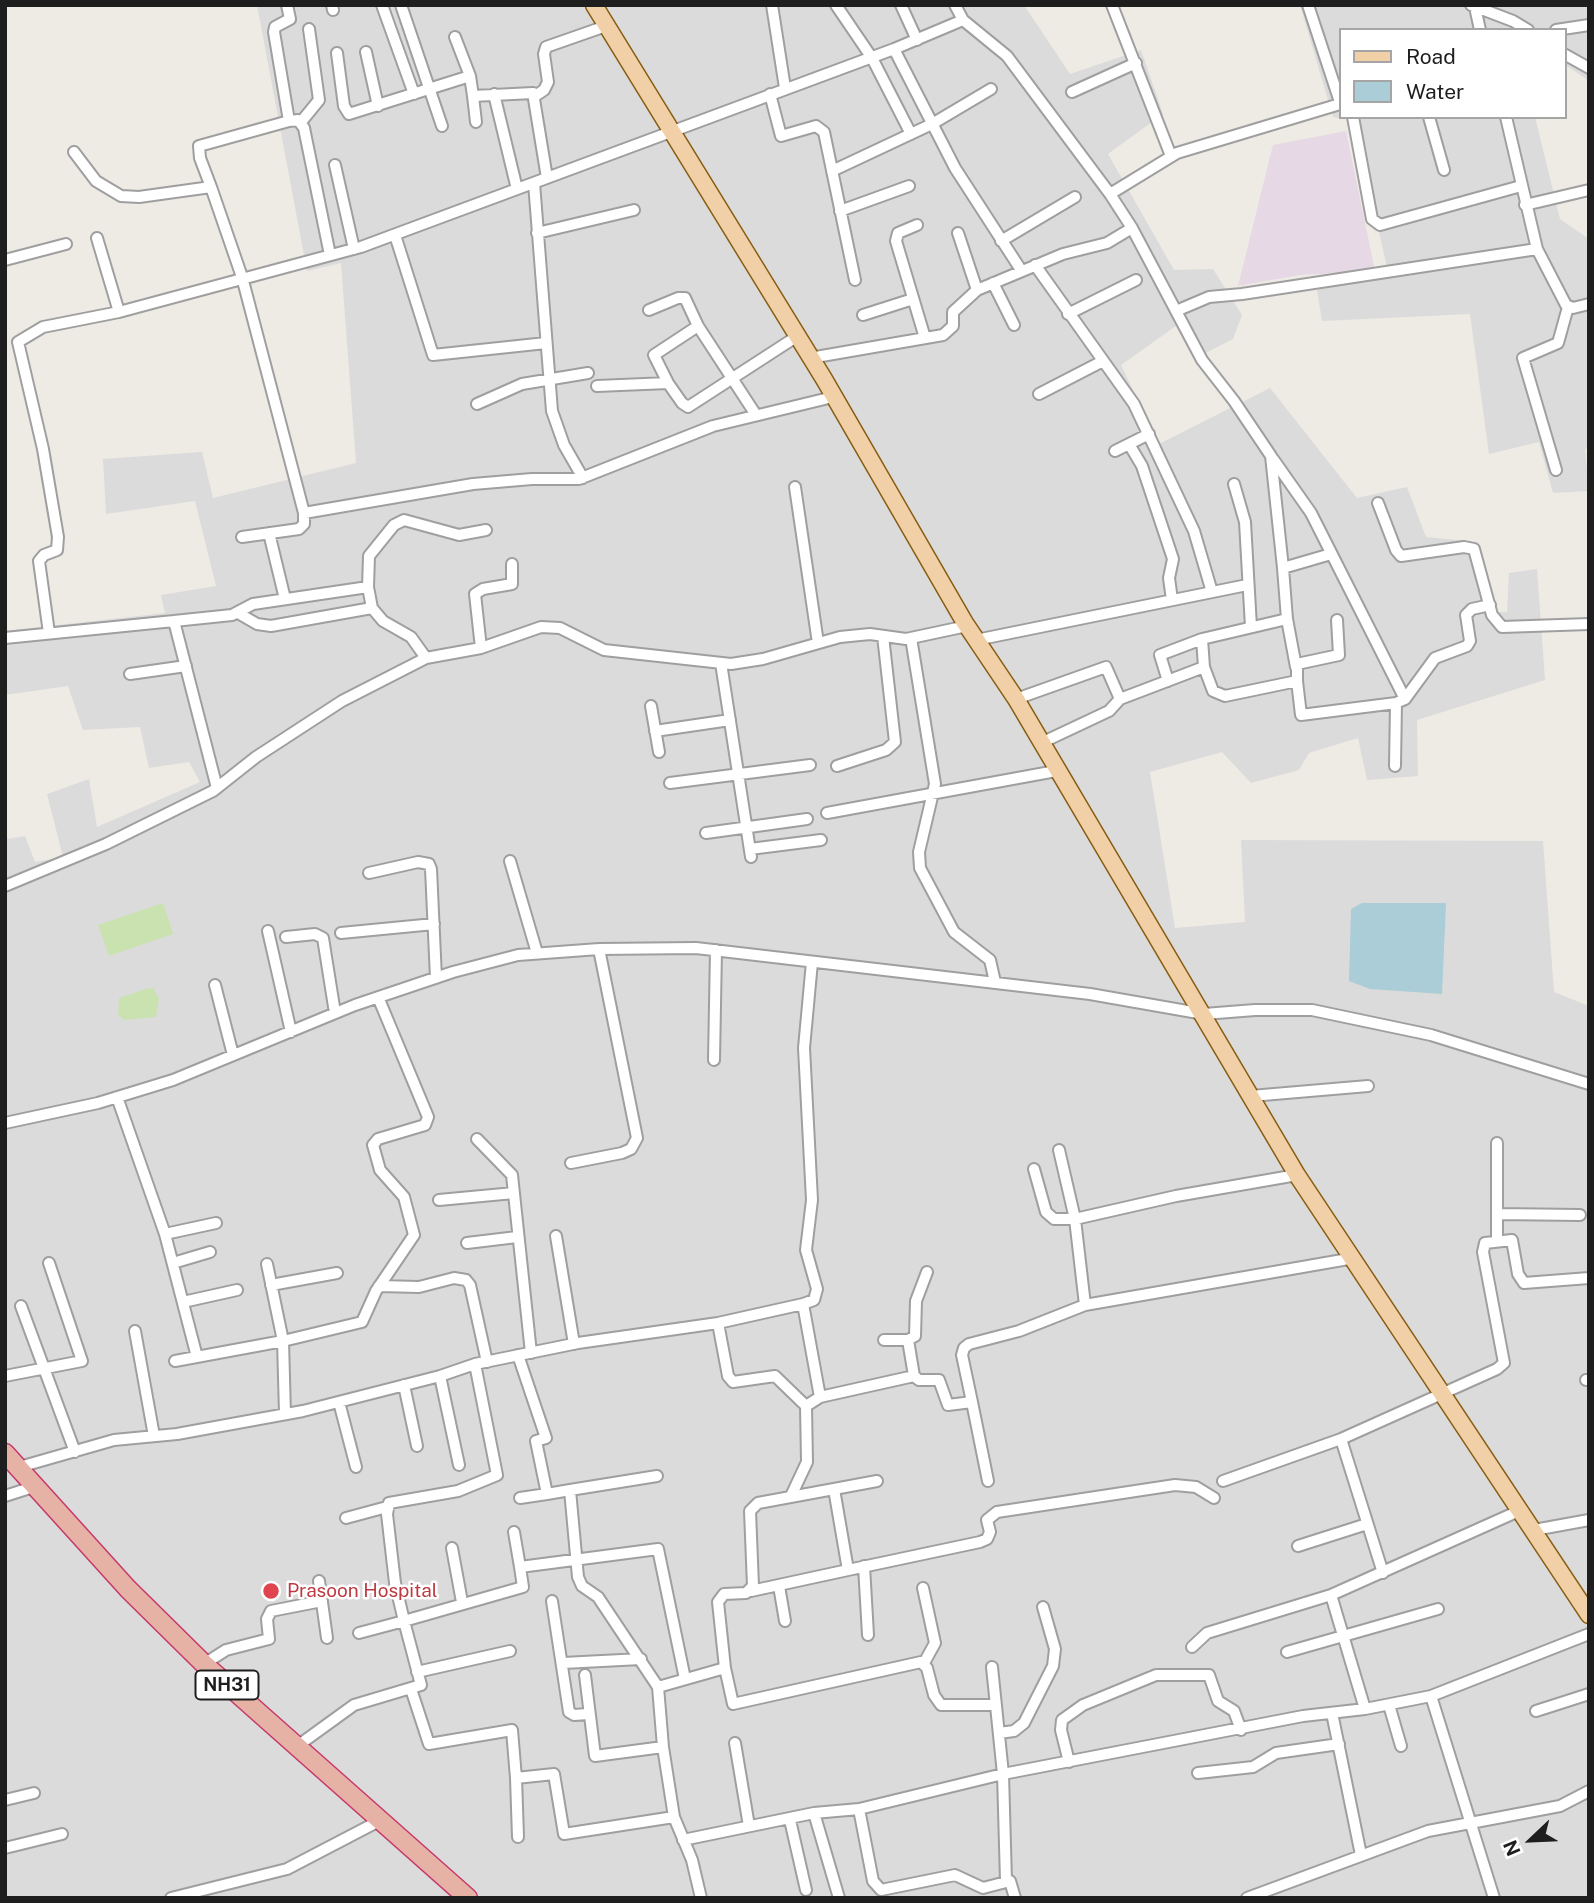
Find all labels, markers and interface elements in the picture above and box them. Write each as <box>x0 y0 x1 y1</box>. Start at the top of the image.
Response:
legend <box>1338 28 1566 119</box>
text: Road <box>1406 44 1456 69</box>
text: Water <box>1406 79 1464 104</box>
place label: Prasoon Hospital <box>287 1580 438 1602</box>
marker: Prasoon Hospital <box>261 1581 281 1601</box>
road number: NH31 <box>196 1670 258 1700</box>
north arrow <box>1496 1805 1566 1875</box>
text: N <box>1499 1837 1525 1859</box>

